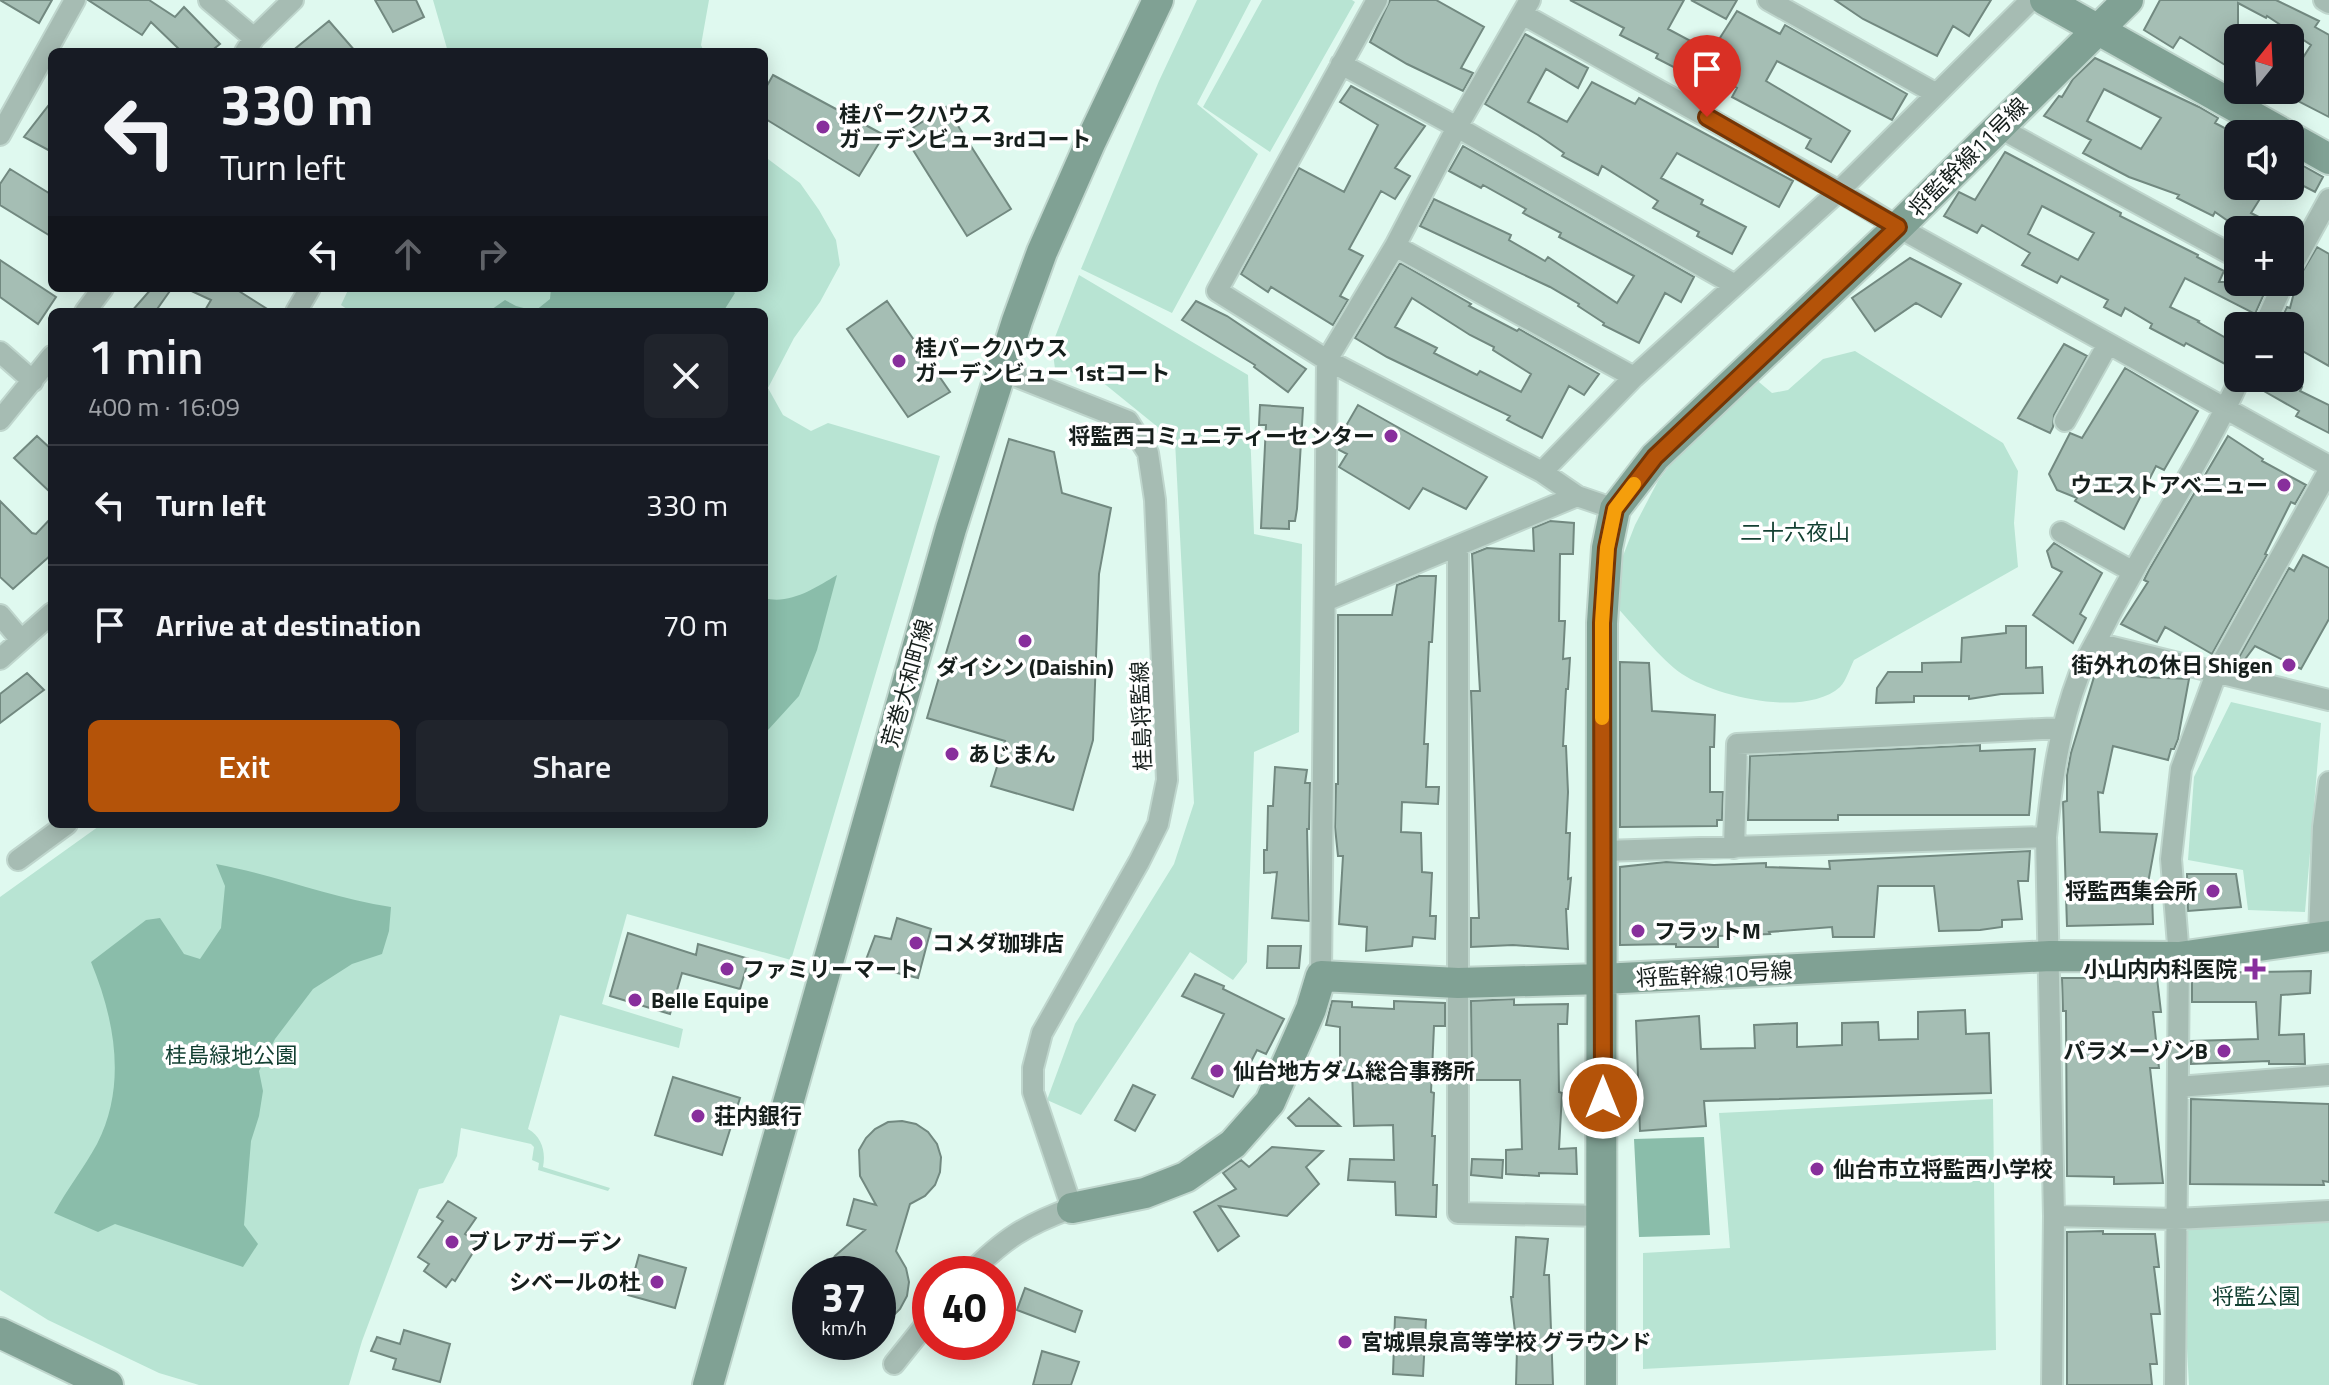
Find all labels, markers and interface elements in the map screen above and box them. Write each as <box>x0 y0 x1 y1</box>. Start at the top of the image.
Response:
north arrow <box>2224 24 2304 104</box>
map controls <box>2224 24 2304 392</box>
pin <box>1673 35 1741 117</box>
icon: arrive <box>1685 47 1729 91</box>
text: 330 m <box>220 62 373 147</box>
icon: left <box>88 80 192 184</box>
street label: 将監幹線11号線 <box>1901 90 2035 224</box>
place label: 桂パークハウス ガーデンビュー3rdコート <box>839 97 1092 156</box>
marker: 桂パークハウス ガーデンビュー3rdコート <box>814 118 832 136</box>
button: sound <box>2224 120 2304 200</box>
text: Turn left <box>220 139 346 194</box>
button: + <box>2224 216 2304 296</box>
icon: left <box>302 232 346 276</box>
icon: ahead <box>386 232 430 276</box>
icon: right <box>470 232 514 276</box>
button: − <box>2224 312 2304 392</box>
text: 1 min <box>88 320 203 393</box>
place label: 桂パークハウス ガーデンビュー 1stコート <box>915 331 1171 390</box>
button: close <box>644 334 728 418</box>
marker: 桂パークハウス ガーデンビュー 1stコート <box>890 352 908 370</box>
text: 400 m · 16:09 <box>88 387 240 426</box>
place label: 将監西コミュニティーセンター <box>1068 419 1375 453</box>
marker: 将監西コミュニティーセンター <box>1382 427 1400 445</box>
place label: ウエストアベニュー <box>2070 468 2268 502</box>
marker: ウエストアベニュー <box>2275 476 2293 494</box>
text: Turn left <box>156 482 266 528</box>
text: 330 m <box>646 482 728 528</box>
icon: left <box>88 483 132 527</box>
park label: 二十六夜山 <box>1740 515 1850 549</box>
text: Arrive at destination <box>156 602 421 648</box>
text: 70 m <box>663 602 728 648</box>
icon: arrive <box>88 603 132 647</box>
street label: 荒巻大和町線 <box>872 615 942 751</box>
marker: ダイシン (Daishin) <box>1016 632 1034 650</box>
place label: 街外れの休日 Shigen <box>2071 648 2273 682</box>
place label: ダイシン (Daishin) <box>936 650 1114 684</box>
marker: 街外れの休日 Shigen <box>2280 656 2298 674</box>
street label: 桂島将監線 <box>1122 660 1160 772</box>
button: Exit <box>88 720 400 812</box>
button: Share <box>416 720 728 812</box>
place label: あじまん <box>968 737 1056 771</box>
marker: あじまん <box>943 745 961 763</box>
place label: 将監西集会所 <box>2065 874 2197 908</box>
marker: 将監西集会所 <box>2204 882 2222 900</box>
place label: フラットM <box>1654 914 1761 948</box>
marker: フラットM <box>1629 922 1647 940</box>
place label: コメダ珈琲店 <box>932 926 1064 960</box>
marker: コメダ珈琲店 <box>907 934 925 952</box>
place label: ファミリーマート <box>743 952 919 986</box>
place label: 小山内内科医院 <box>2083 952 2237 986</box>
street label: 将監幹線10号線 <box>1635 953 1793 995</box>
marker: 小山内内科医院 <box>2244 958 2266 980</box>
marker: ファミリーマート <box>718 960 736 978</box>
place label: Belle Equipe <box>651 983 769 1017</box>
marker: Belle Equipe <box>626 991 644 1009</box>
place label: パラメーゾンB <box>2063 1034 2208 1068</box>
park label: 桂島緑地公園 <box>165 1038 297 1072</box>
marker: パラメーゾンB <box>2215 1042 2233 1060</box>
place label: 仙台地方ダム総合事務所 <box>1233 1054 1475 1088</box>
position arrow <box>1561 1056 1645 1140</box>
marker: 仙台地方ダム総合事務所 <box>1208 1062 1226 1080</box>
place label: 荘内銀行 <box>714 1099 802 1133</box>
marker: 荘内銀行 <box>689 1107 707 1125</box>
place label: 仙台市立将監西小学校 <box>1833 1152 2053 1186</box>
marker: 仙台市立将監西小学校 <box>1808 1160 1826 1178</box>
place label: ブレアガーデン <box>468 1225 622 1259</box>
marker: ブレアガーデン <box>443 1233 461 1251</box>
speed limit sign: 40 <box>912 1256 1016 1360</box>
place label: シベールの杜 <box>509 1265 641 1299</box>
text: 37 <box>822 1267 866 1328</box>
marker: シベールの杜 <box>648 1273 666 1291</box>
park label: 将監公園 <box>2212 1279 2300 1313</box>
text: km/h <box>821 1312 867 1343</box>
place label: 宮城県泉高等学校 グラウンド <box>1361 1325 1652 1359</box>
marker: 宮城県泉高等学校 グラウンド <box>1336 1333 1354 1351</box>

